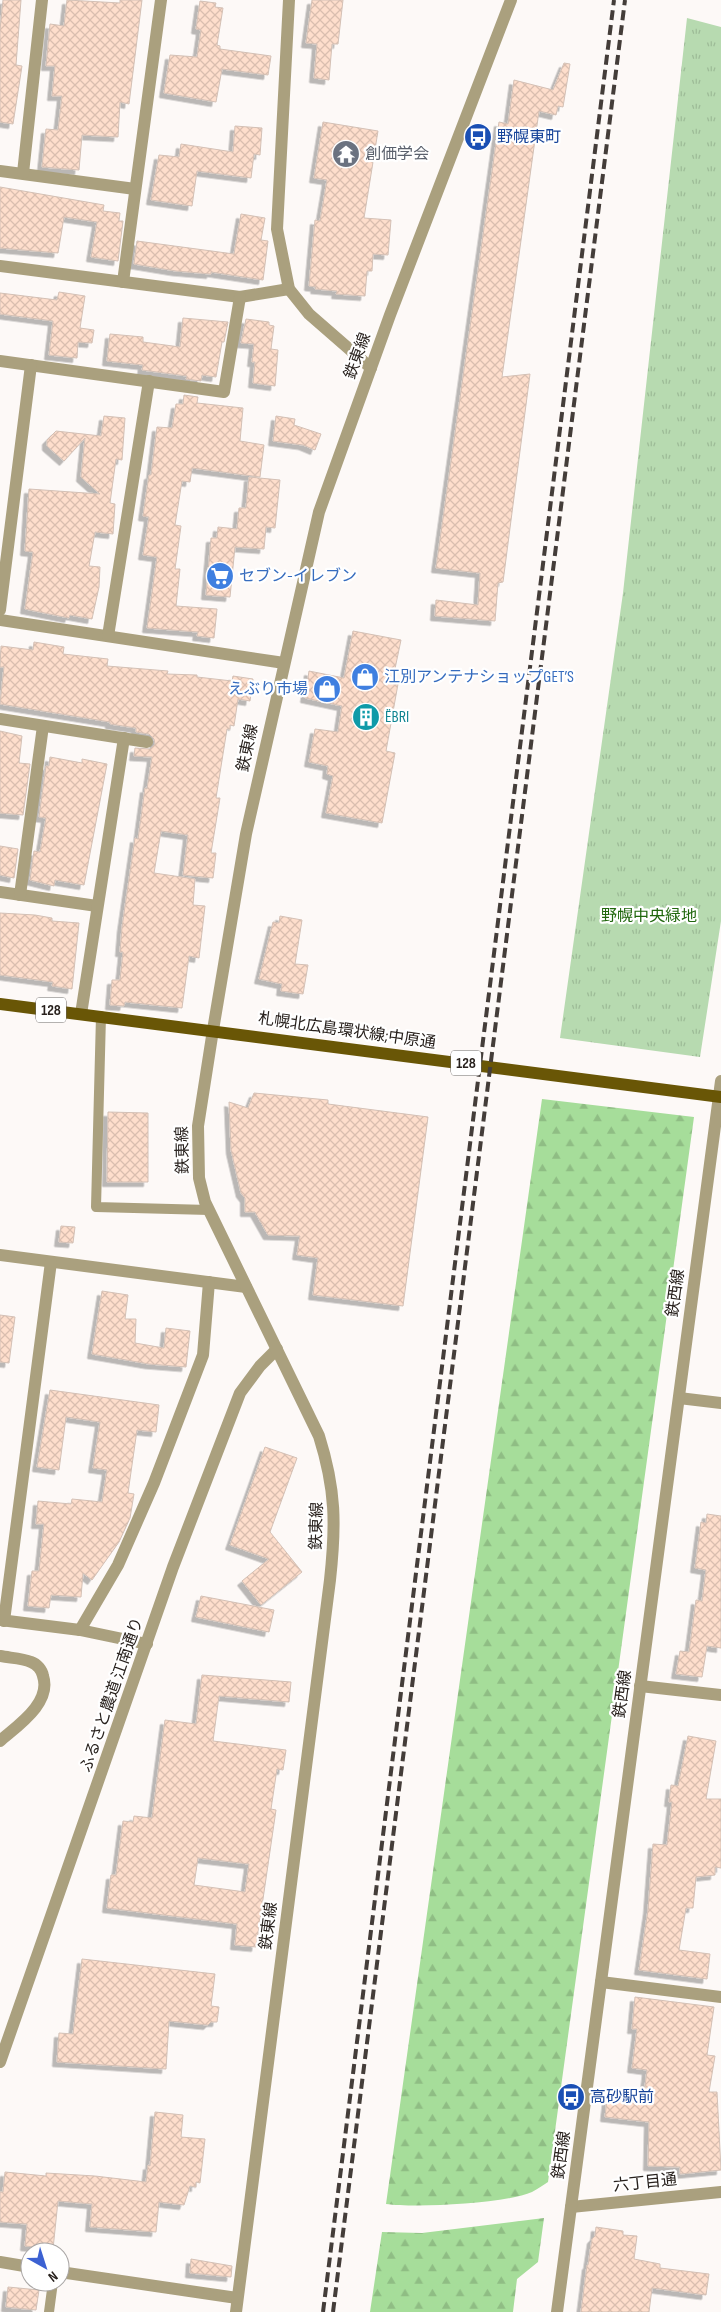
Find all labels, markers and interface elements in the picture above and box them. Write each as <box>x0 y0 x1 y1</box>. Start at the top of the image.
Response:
bus stop icon: 野幌東町 <box>463 122 493 152</box>
place label: 野幌東町 <box>497 128 561 147</box>
temple icon: 創価学会 <box>331 139 361 169</box>
place label: 創価学会 <box>365 145 429 164</box>
street label: 鉄東線 <box>341 330 375 382</box>
supermarket icon: セブン-イレブン <box>205 561 235 591</box>
place label: セブン-イレブン <box>239 567 357 586</box>
shop icon: 江別アンテナショップGET’S <box>350 662 380 692</box>
place label: 江別アンテナショップGET’S <box>384 668 574 687</box>
shop icon: えぶり市場 <box>312 674 342 704</box>
place label: えぶり市場 <box>228 680 308 699</box>
building icon: ËBRI <box>351 702 381 732</box>
place label: ËBRI <box>385 708 409 727</box>
street label: 鉄東線 <box>234 723 262 773</box>
park label: 野幌中央緑地 <box>601 907 697 926</box>
road number: 128 <box>36 998 66 1022</box>
street label: 札幌北広島環状線;中原通 <box>257 1009 437 1053</box>
road number: 128 <box>451 1050 481 1076</box>
street label: 鉄東線 <box>173 1126 193 1174</box>
street label: 鉄西線 <box>663 1268 689 1318</box>
street label: 鉄東線 <box>307 1502 327 1550</box>
street label: ふるさと農道 江南通り <box>77 1615 147 1775</box>
street label: 鉄西線 <box>610 1669 636 1719</box>
street label: 鉄東線 <box>257 1901 281 1951</box>
bus stop icon: 高砂駅前 <box>556 2082 586 2112</box>
place label: 高砂駅前 <box>590 2088 654 2107</box>
street label: 鉄西線 <box>549 2130 575 2180</box>
street label: 六丁目通 <box>612 2170 678 2196</box>
north arrow <box>20 2242 70 2292</box>
text: N <box>45 2268 61 2286</box>

